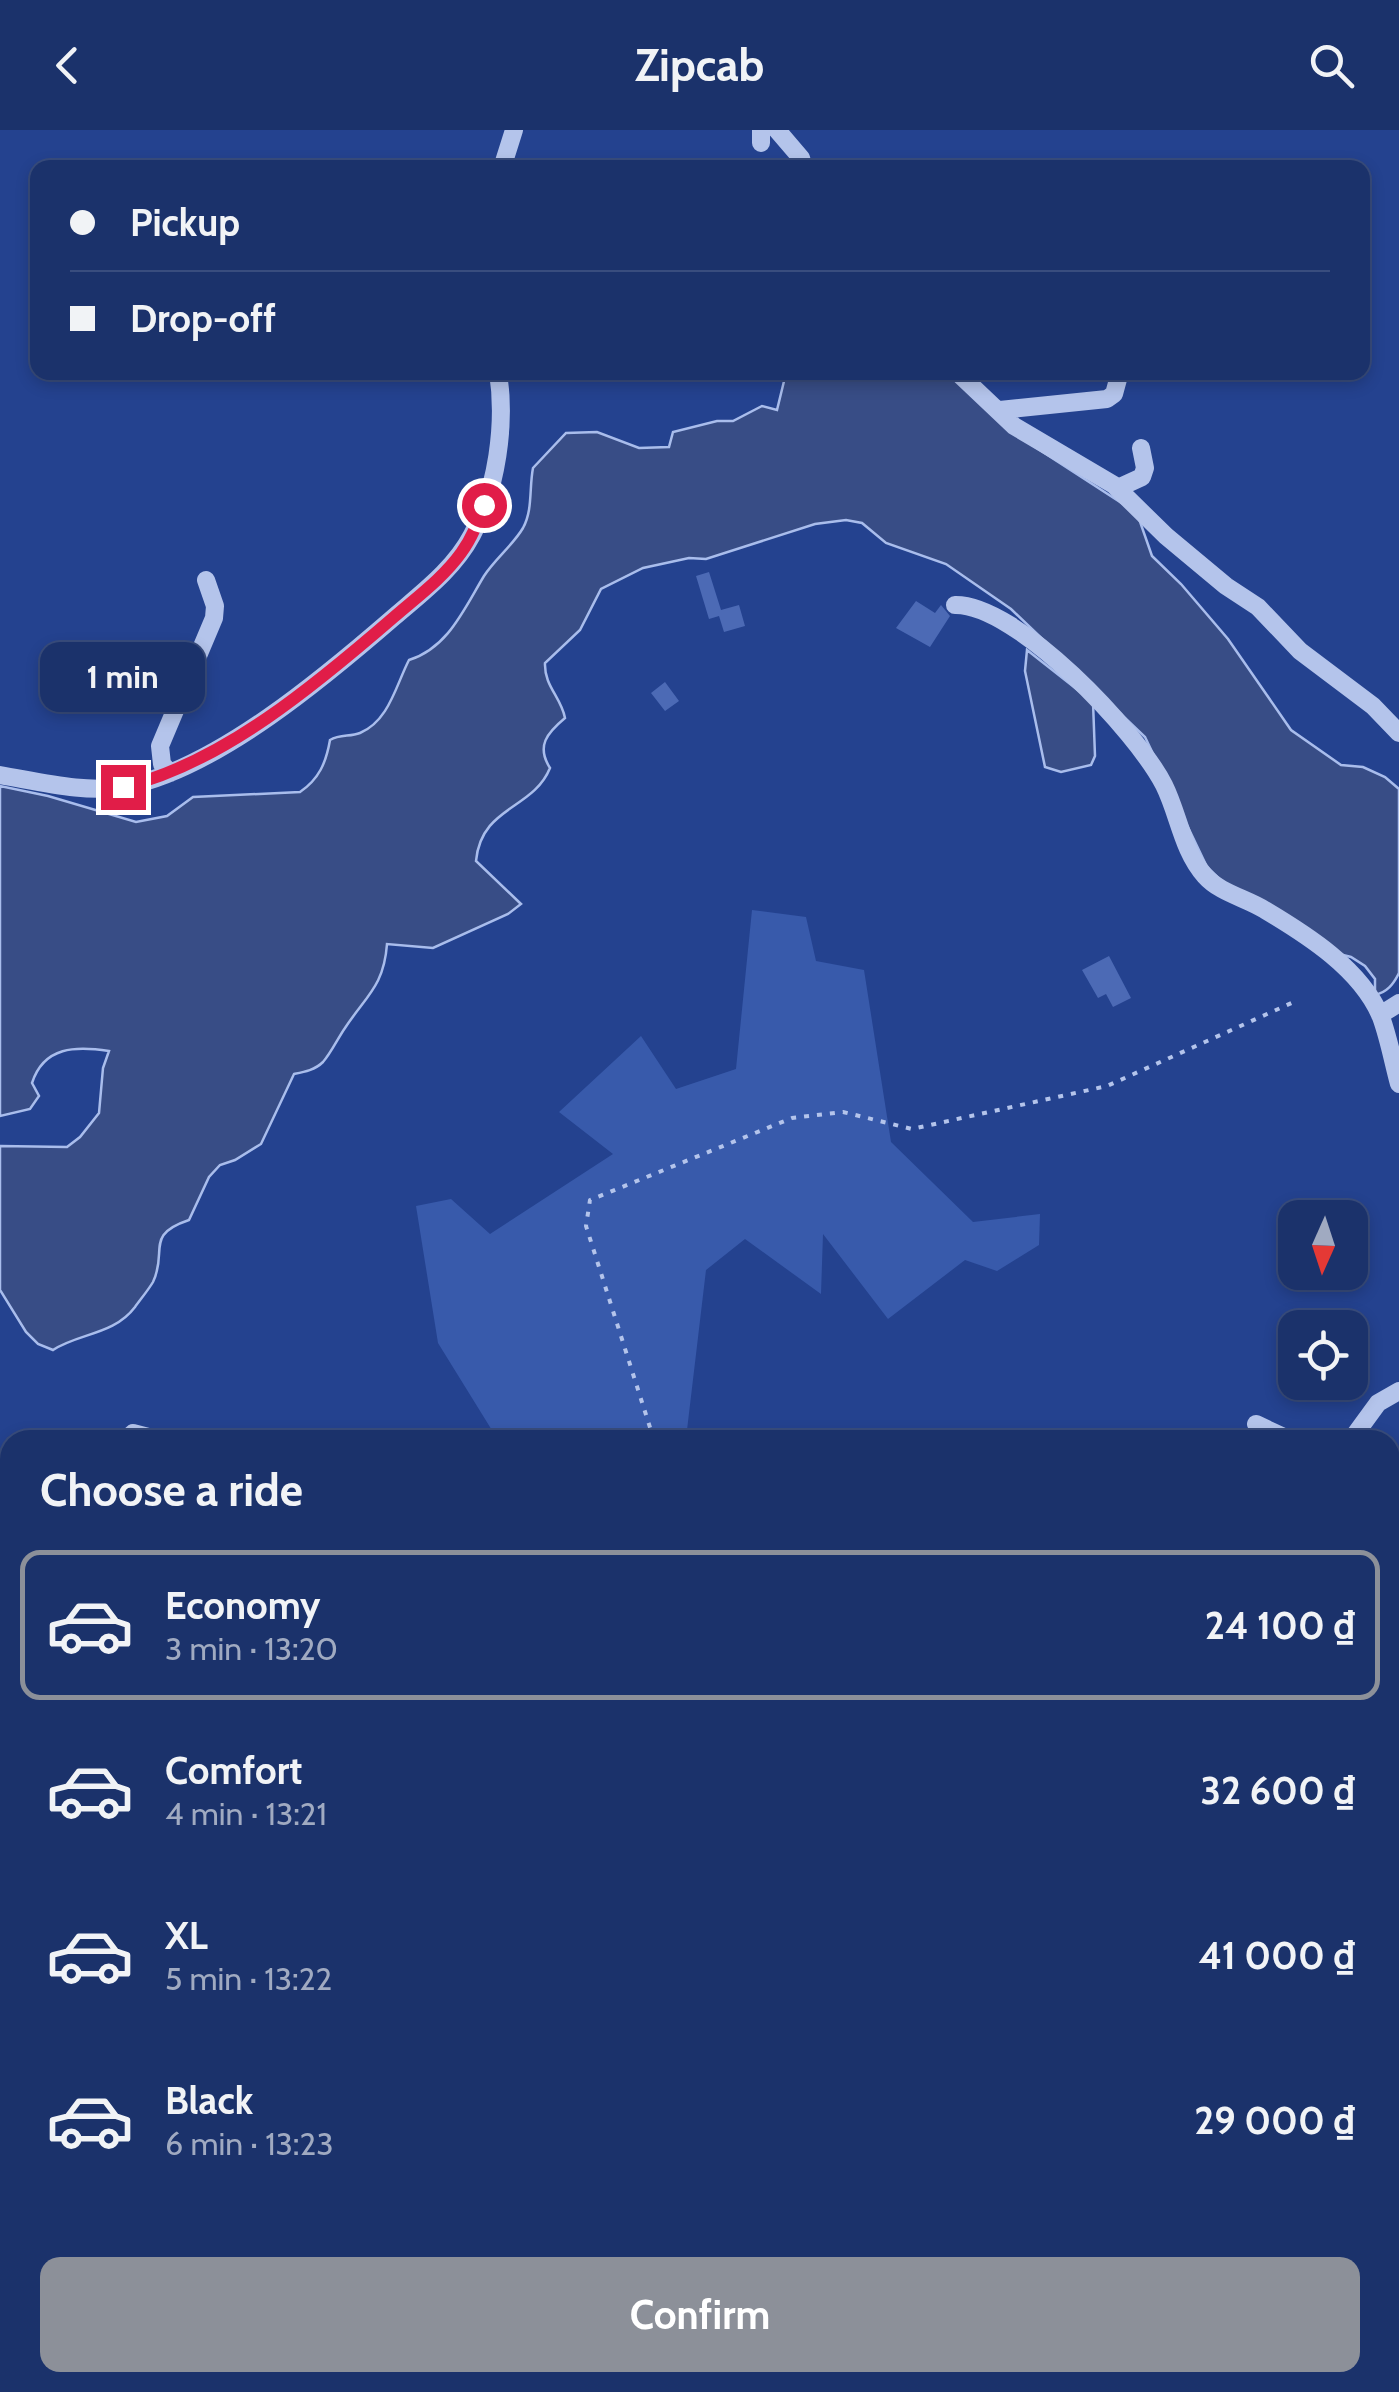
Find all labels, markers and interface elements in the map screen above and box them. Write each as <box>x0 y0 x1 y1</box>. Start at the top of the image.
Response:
icon: back <box>40 38 95 93</box>
text: Zipcab <box>635 38 764 92</box>
icon: search <box>1304 38 1359 93</box>
text: Pickup <box>130 199 240 246</box>
text: Drop-off <box>130 295 276 342</box>
route start <box>462 483 507 528</box>
callout: 1 min <box>41 642 206 712</box>
text: 1 min <box>86 657 159 696</box>
route end <box>101 765 146 810</box>
north arrow <box>1278 1200 1368 1290</box>
map controls <box>1278 1200 1368 1400</box>
button: locate <box>1278 1310 1368 1400</box>
text: Choose a ride <box>40 1463 303 1517</box>
icon: car <box>45 1580 135 1670</box>
text: Economy <box>165 1582 320 1629</box>
text: 24 100 ₫ <box>1205 1602 1355 1649</box>
text: 3 min · 13:20 <box>165 1629 338 1668</box>
icon: car <box>45 1745 135 1835</box>
text: Comfort <box>165 1747 302 1794</box>
text: 32 600 ₫ <box>1201 1767 1355 1814</box>
text: 4 min · 13:21 <box>165 1794 327 1833</box>
icon: car <box>45 1910 135 2000</box>
text: XL <box>165 1912 208 1959</box>
text: 41 000 ₫ <box>1198 1932 1355 1979</box>
text: 5 min · 13:22 <box>165 1959 332 1998</box>
icon: car <box>45 2075 135 2165</box>
text: Black <box>165 2077 253 2124</box>
text: 29 000 ₫ <box>1194 2097 1355 2144</box>
text: 6 min · 13:23 <box>165 2124 334 2163</box>
button: Confirm <box>40 2257 1360 2372</box>

